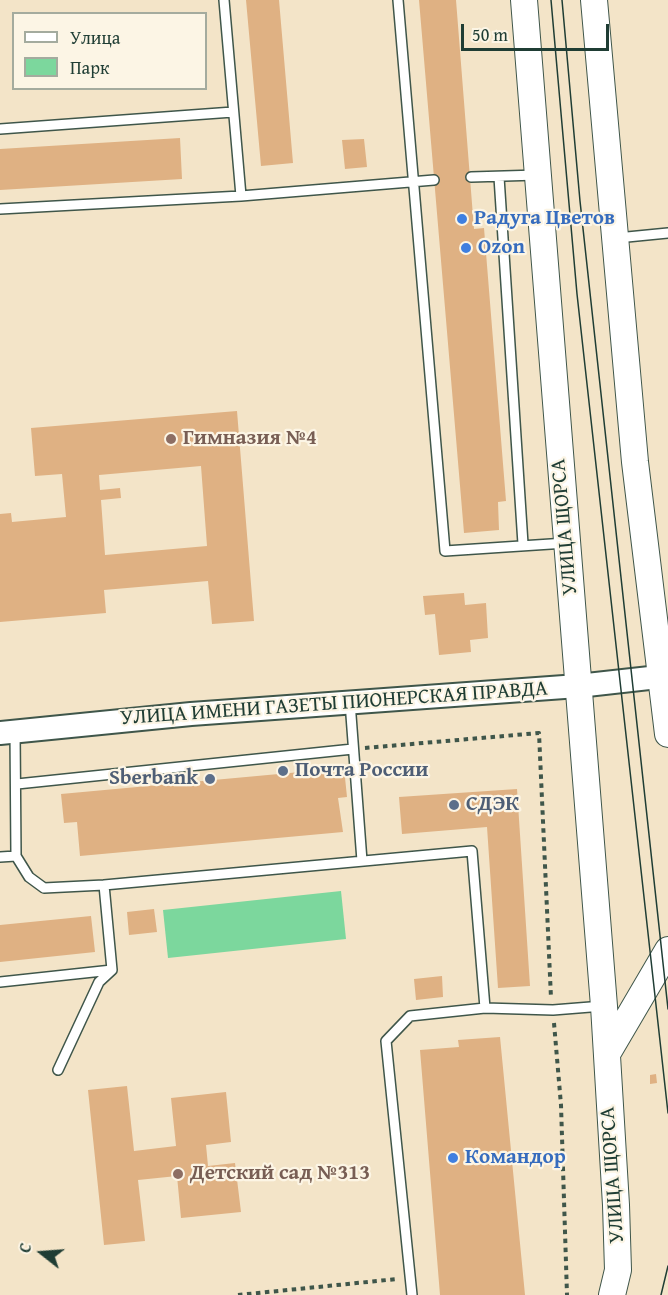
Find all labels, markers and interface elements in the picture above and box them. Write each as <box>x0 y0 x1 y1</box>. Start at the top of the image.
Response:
legend <box>12 12 207 90</box>
scale bar <box>464 12 612 50</box>
text: 50 m <box>472 21 508 48</box>
text: Улица <box>70 24 120 51</box>
text: Парк <box>70 54 109 81</box>
place label: Радуга Цветов <box>474 206 615 232</box>
marker: Радуга Цветов <box>455 212 469 226</box>
place label: Ozon <box>478 235 525 261</box>
marker: Ozon <box>459 241 473 255</box>
place label: Гимназия №4 <box>183 426 317 452</box>
marker: Гимназия №4 <box>164 432 178 446</box>
street label: УЛИЦА ЩОРСА <box>546 458 584 596</box>
street label: УЛИЦА ИМЕНИ ГАЗЕТЫ ПИОНЕРСКАЯ ПРАВДА <box>120 676 548 732</box>
place label: Почта России <box>295 758 428 784</box>
marker: Почта России <box>276 764 290 778</box>
place label: Sberbank <box>109 766 198 792</box>
marker: Sberbank <box>203 772 217 786</box>
place label: СДЭК <box>466 792 519 818</box>
marker: СДЭК <box>447 798 461 812</box>
street label: УЛИЦА ЩОРСА <box>596 1106 630 1244</box>
place label: Командор <box>465 1145 566 1171</box>
marker: Командор <box>446 1151 460 1165</box>
place label: Детский сад №313 <box>190 1161 370 1187</box>
marker: Детский сад №313 <box>171 1167 185 1181</box>
north arrow <box>12 1223 72 1283</box>
text: С <box>12 1240 38 1256</box>

